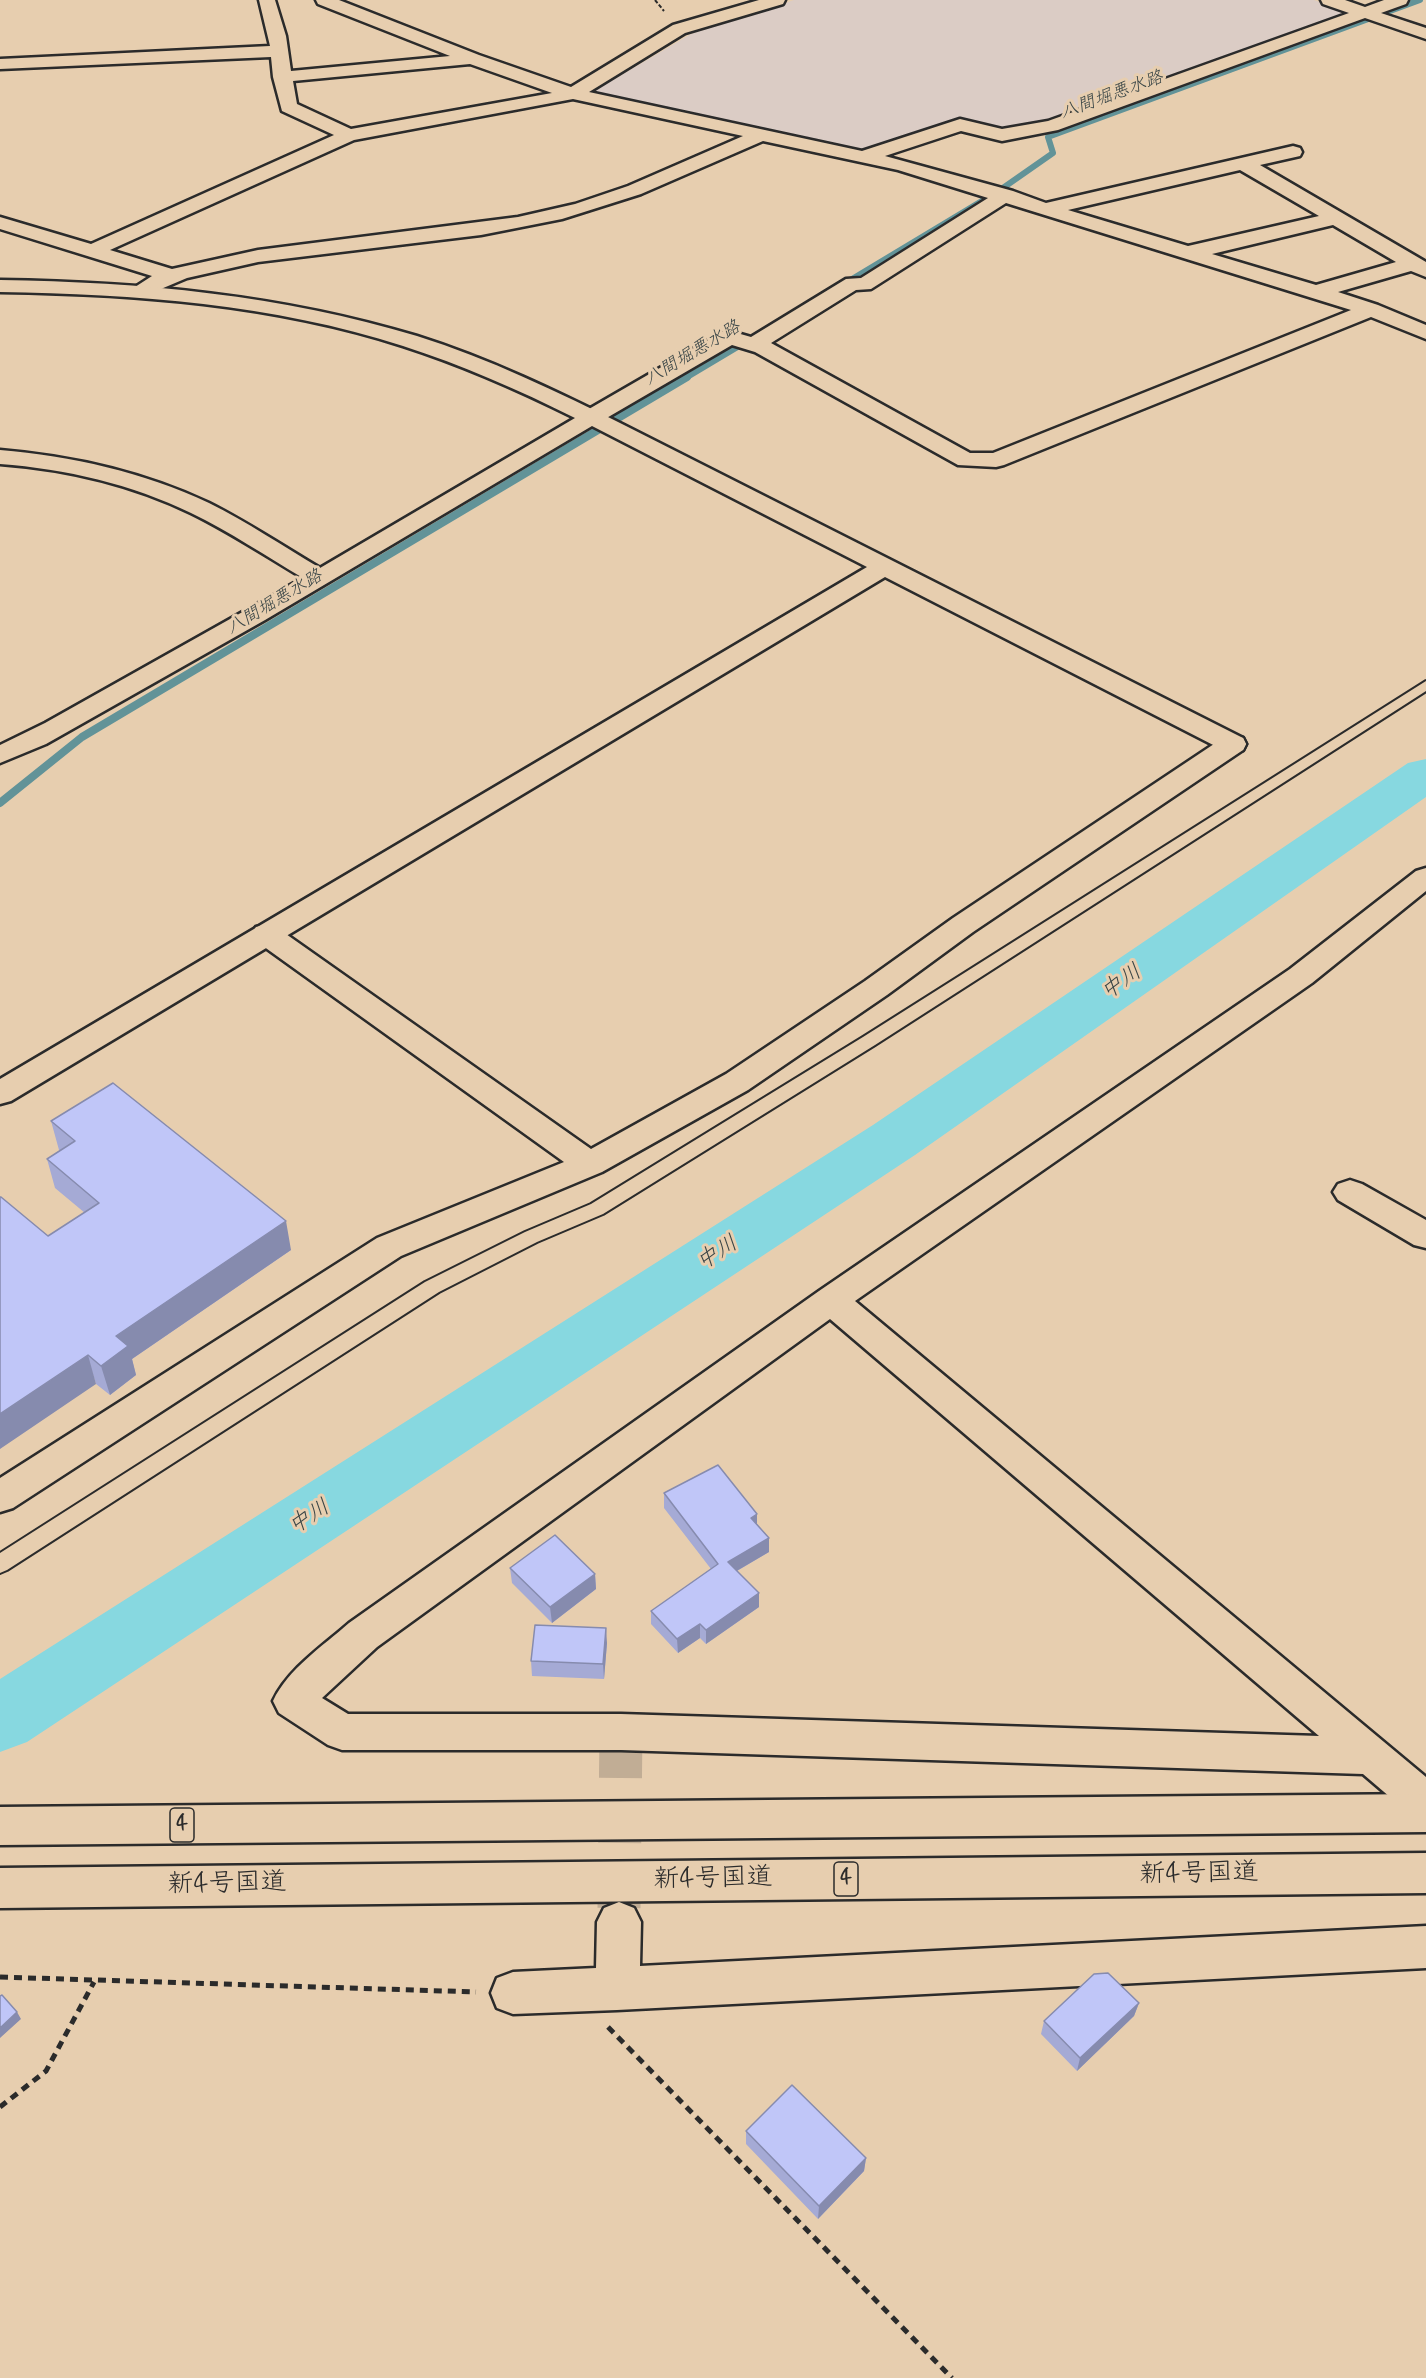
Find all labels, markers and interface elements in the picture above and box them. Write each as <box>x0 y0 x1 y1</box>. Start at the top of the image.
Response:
water label: 八間堀悪水路 <box>1058 67 1166 125</box>
water label: 八間堀悪水路 <box>641 317 745 391</box>
water label: 八間堀悪水路 <box>223 566 327 640</box>
water label: 中川 <box>1096 960 1148 1006</box>
water label: 中川 <box>692 1231 744 1277</box>
water label: 中川 <box>284 1495 336 1541</box>
road number: 4 <box>170 1808 194 1842</box>
street label: 新4号国道 <box>1139 1858 1259 1892</box>
road number: 4 <box>834 1862 858 1896</box>
street label: 新4号国道 <box>653 1863 773 1897</box>
street label: 新4号国道 <box>167 1868 287 1902</box>

